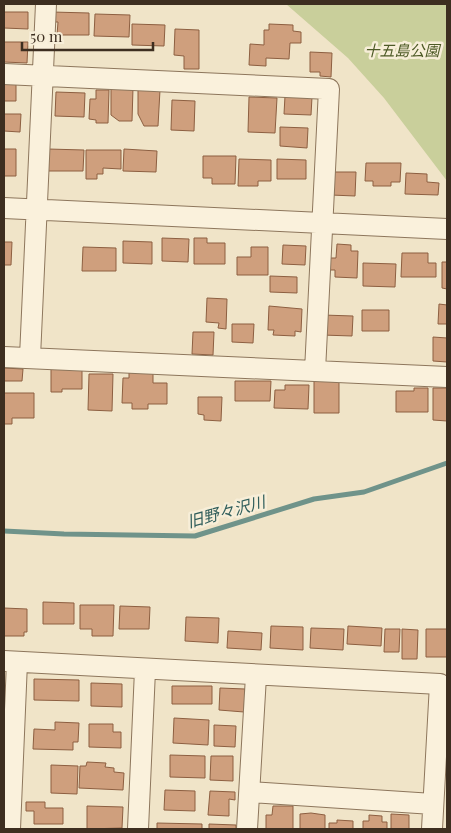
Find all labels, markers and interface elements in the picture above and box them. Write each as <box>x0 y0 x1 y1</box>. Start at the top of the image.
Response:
scale bar <box>22 20 154 52</box>
text: 50 m <box>30 26 63 46</box>
park label: 十五島公園 <box>364 40 441 60</box>
water label: 旧野々沢川 <box>185 490 269 531</box>

